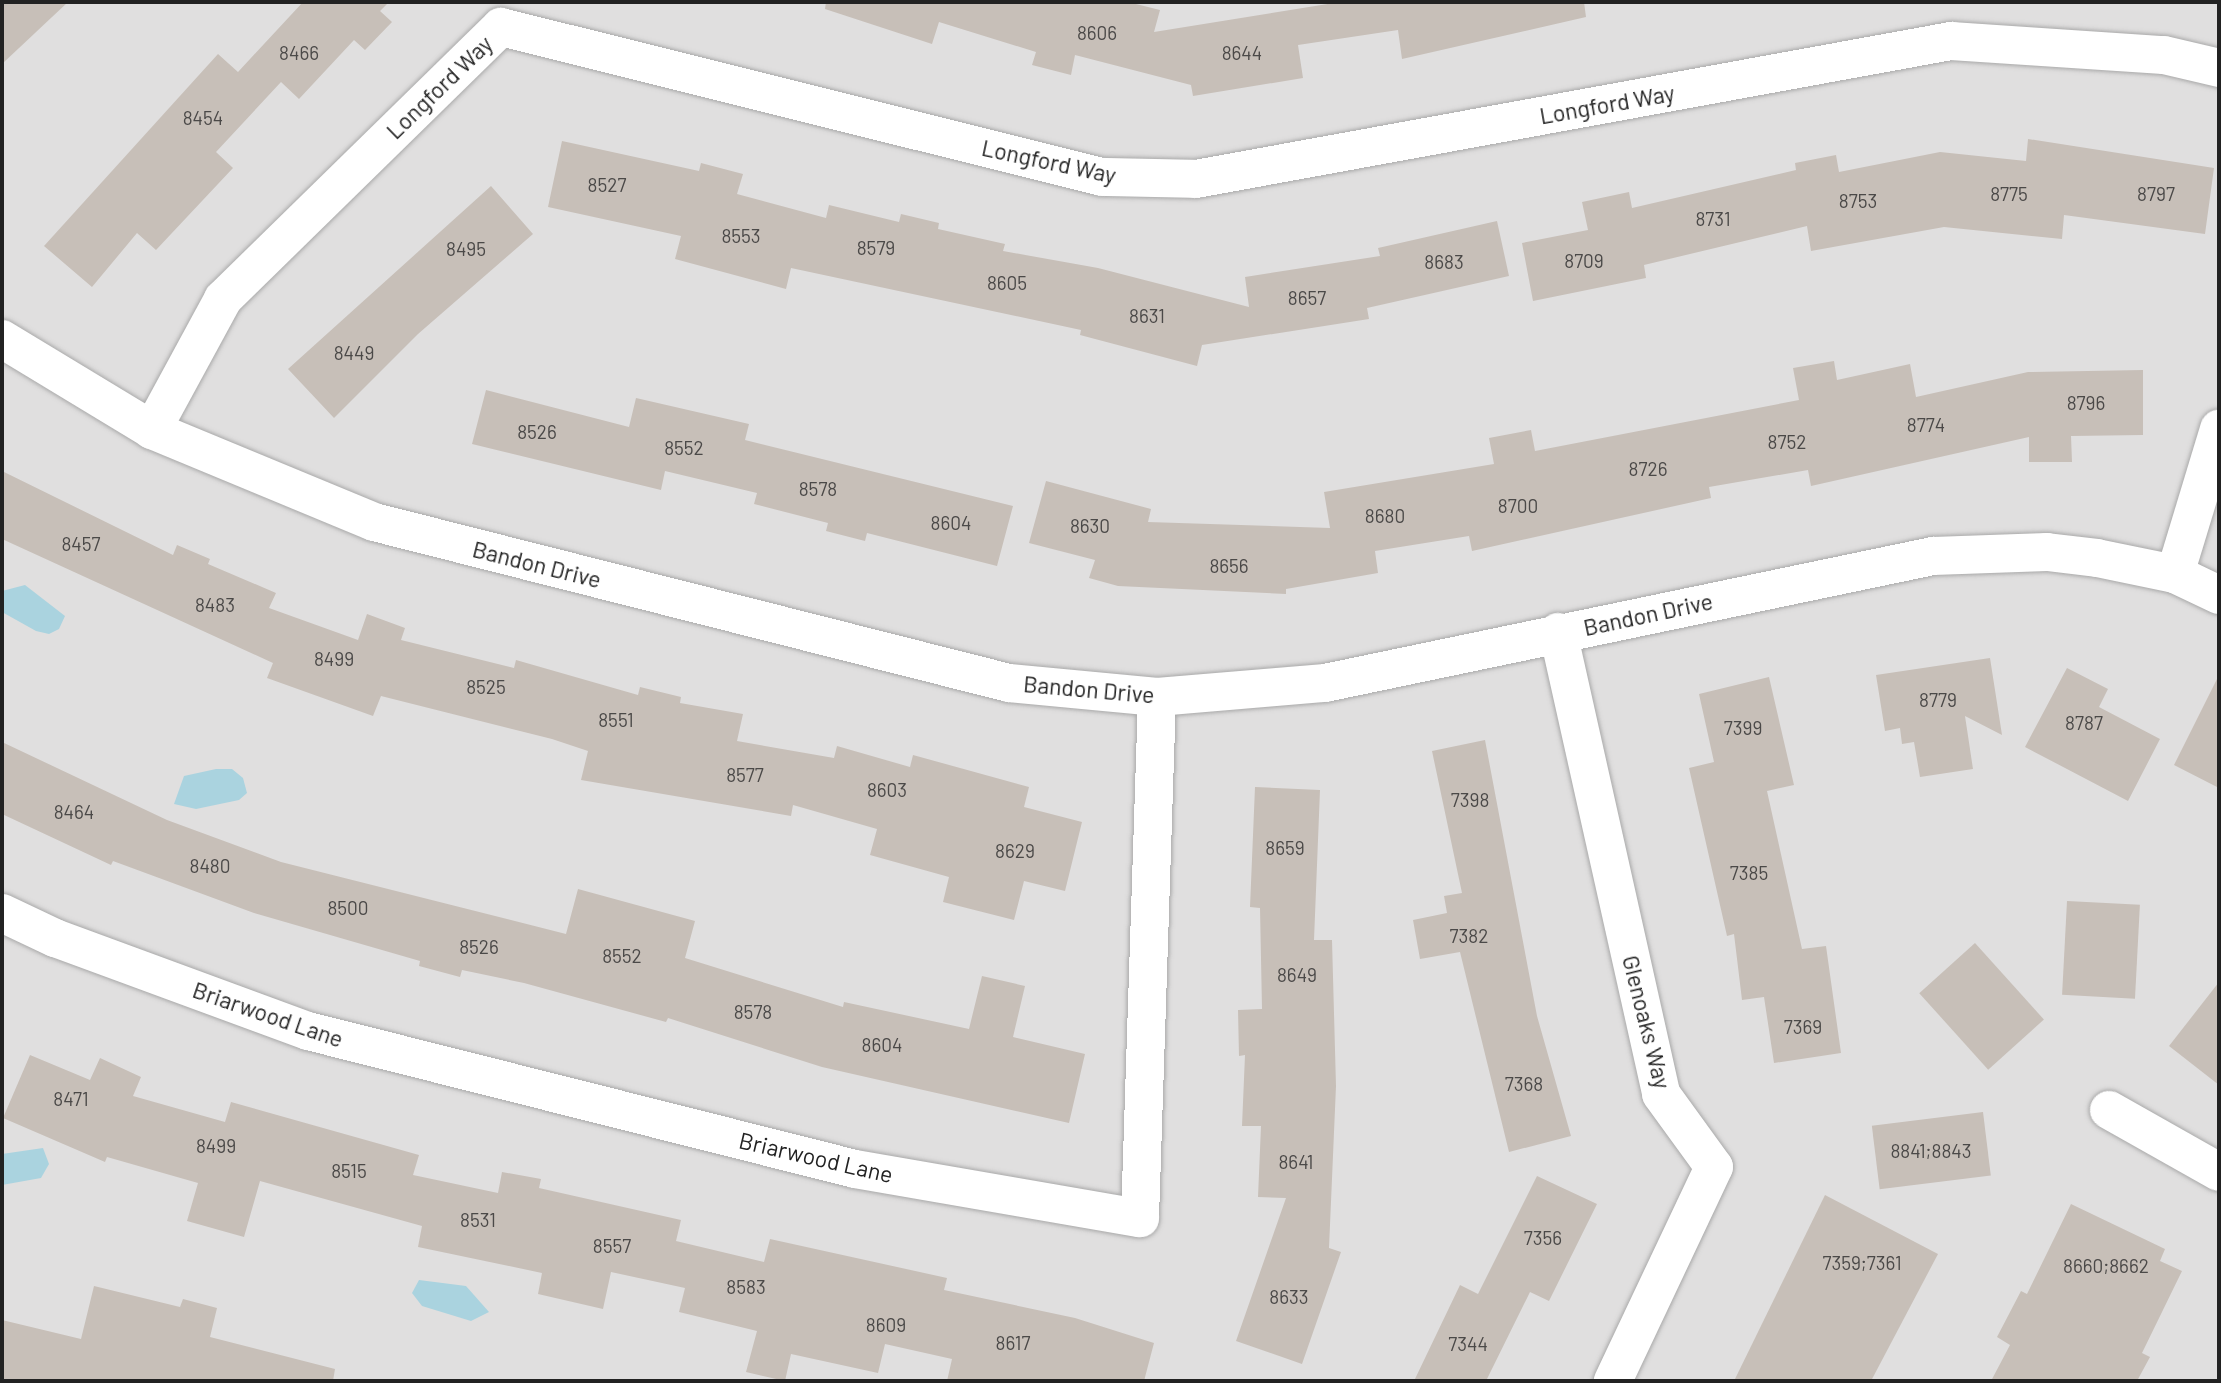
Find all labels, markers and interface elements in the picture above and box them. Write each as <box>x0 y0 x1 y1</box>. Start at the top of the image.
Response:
house number: 8606 <box>1077 22 1117 44</box>
street label: Longford Way <box>380 30 498 144</box>
house number: 8466 <box>279 42 319 64</box>
house number: 8644 <box>1222 42 1262 64</box>
street label: Longford Way <box>1537 79 1677 129</box>
house number: 8454 <box>183 107 223 129</box>
street label: Longford Way <box>979 133 1119 189</box>
house number: 8527 <box>588 174 626 196</box>
house number: 8775 <box>1990 183 2028 205</box>
house number: 8797 <box>2137 183 2175 205</box>
house number: 8753 <box>1839 190 1877 212</box>
house number: 8731 <box>1695 208 1731 230</box>
house number: 8553 <box>721 225 761 247</box>
house number: 8579 <box>857 237 895 259</box>
house number: 8495 <box>446 238 486 260</box>
house number: 8709 <box>1564 250 1604 272</box>
house number: 8683 <box>1424 251 1464 273</box>
house number: 8605 <box>987 272 1027 294</box>
house number: 8657 <box>1288 287 1326 309</box>
house number: 8631 <box>1129 305 1165 327</box>
house number: 8449 <box>334 342 374 364</box>
house number: 8796 <box>2067 392 2105 414</box>
house number: 8774 <box>1907 414 1945 436</box>
house number: 8526 <box>517 421 557 443</box>
house number: 8752 <box>1768 431 1806 453</box>
house number: 8552 <box>664 437 704 459</box>
house number: 8726 <box>1629 458 1667 480</box>
house number: 8578 <box>799 478 837 500</box>
house number: 8700 <box>1498 495 1538 517</box>
house number: 8680 <box>1365 505 1405 527</box>
house number: 8604 <box>931 512 971 534</box>
house number: 8630 <box>1070 515 1110 537</box>
house number: 8457 <box>61 533 101 555</box>
street label: Bandon Drive <box>470 535 604 593</box>
house number: 8656 <box>1209 555 1249 577</box>
street label: Bandon Drive <box>1581 587 1715 641</box>
house number: 8483 <box>195 594 235 616</box>
house number: 8499 <box>314 648 354 670</box>
street label: Bandon Drive <box>1022 670 1156 708</box>
house number: 8525 <box>466 676 506 698</box>
house number: 8779 <box>1919 689 1957 711</box>
house number: 8551 <box>598 709 634 731</box>
house number: 8787 <box>2065 712 2103 734</box>
house number: 7399 <box>1724 717 1762 739</box>
house number: 8577 <box>726 764 764 786</box>
house number: 8603 <box>867 779 907 801</box>
house number: 7398 <box>1451 789 1489 811</box>
house number: 8464 <box>54 801 94 823</box>
house number: 8659 <box>1265 837 1305 859</box>
house number: 8629 <box>995 840 1035 862</box>
house number: 8480 <box>189 855 231 877</box>
house number: 7385 <box>1730 862 1768 884</box>
house number: 8500 <box>327 897 369 919</box>
house number: 7382 <box>1450 925 1488 947</box>
house number: 8526 <box>459 936 499 958</box>
house number: 8552 <box>602 945 642 967</box>
street label: Glenoaks Way <box>1617 952 1677 1092</box>
house number: 8649 <box>1277 964 1317 986</box>
street label: Briarwood Lane <box>189 975 347 1053</box>
house number: 8578 <box>734 1001 772 1023</box>
house number: 7369 <box>1784 1016 1822 1038</box>
house number: 8604 <box>862 1034 902 1056</box>
house number: 7368 <box>1505 1073 1543 1095</box>
house number: 8471 <box>53 1088 89 1110</box>
street label: Briarwood Lane <box>736 1126 896 1188</box>
house number: 8499 <box>196 1135 236 1157</box>
house number: 8841;8843 <box>1890 1140 1972 1162</box>
house number: 8641 <box>1278 1151 1314 1173</box>
house number: 8515 <box>331 1160 367 1182</box>
house number: 8531 <box>460 1209 496 1231</box>
house number: 7356 <box>1524 1227 1562 1249</box>
house number: 8557 <box>593 1235 631 1257</box>
house number: 7359;7361 <box>1822 1252 1902 1274</box>
house number: 8660;8662 <box>2063 1255 2149 1277</box>
house number: 8583 <box>726 1276 766 1298</box>
house number: 8633 <box>1269 1286 1309 1308</box>
house number: 8609 <box>866 1314 906 1336</box>
house number: 8617 <box>996 1332 1030 1354</box>
house number: 7344 <box>1448 1333 1488 1355</box>

